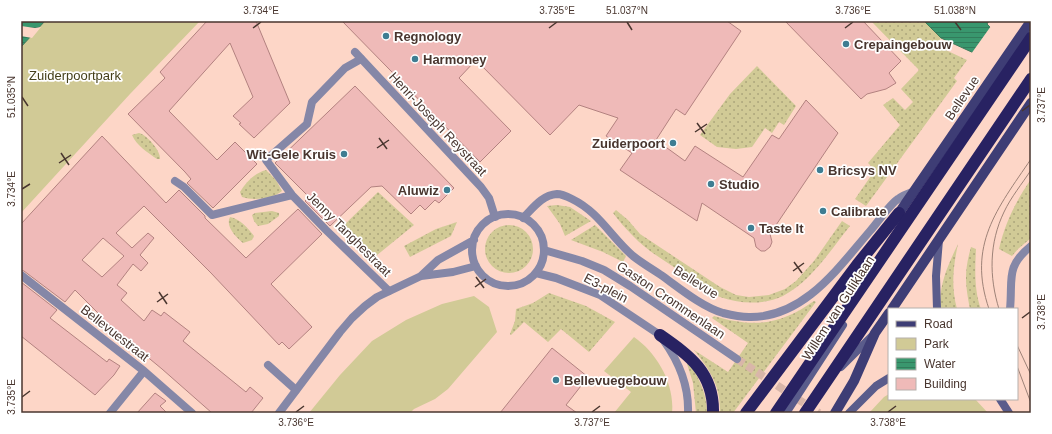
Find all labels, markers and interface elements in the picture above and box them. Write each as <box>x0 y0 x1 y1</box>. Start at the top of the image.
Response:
text: 3.734°E <box>243 5 279 16</box>
text: 3.735°E <box>539 5 575 16</box>
text: 51.037°N <box>606 5 648 16</box>
text: 3.736°E <box>835 5 871 16</box>
text: 51.038°N <box>934 5 976 16</box>
place label: Regnology <box>394 29 462 44</box>
marker: Regnology <box>381 31 391 41</box>
place label: Crepaingebouw <box>854 37 952 52</box>
marker: Crepaingebouw <box>841 39 851 49</box>
place label: Harmoney <box>423 52 487 67</box>
marker: Harmoney <box>410 54 420 64</box>
park label: Zuiderpoortpark <box>29 68 121 83</box>
street label: Henri-Joseph Reystraat <box>386 69 490 179</box>
street label: Bellevue <box>942 73 982 123</box>
text: 51.035°N <box>6 76 17 118</box>
text: 3.737°E <box>1036 87 1047 123</box>
place label: Zuiderpoort <box>592 136 666 151</box>
marker: Zuiderpoort <box>668 138 678 148</box>
place label: Wit-Gele Kruis <box>247 147 336 162</box>
marker: Wit-Gele Kruis <box>339 149 349 159</box>
place label: Bricsys NV <box>828 163 897 178</box>
marker: Bricsys NV <box>815 165 825 175</box>
text: 3.734°E <box>6 171 17 207</box>
place label: Studio <box>719 177 759 192</box>
marker: Studio <box>706 179 716 189</box>
place label: Aluwiz <box>398 183 439 198</box>
marker: Aluwiz <box>442 185 452 195</box>
street label: Jenny Tanghestraat <box>304 189 395 280</box>
place label: Calibrate <box>831 204 887 219</box>
marker: Calibrate <box>818 206 828 216</box>
place label: Taste It <box>759 221 804 236</box>
marker: Taste It <box>746 223 756 233</box>
street label: Willem van Guliklaan <box>799 253 877 363</box>
street label: Gaston Crommenlaan <box>614 258 728 342</box>
street label: Bellevue <box>671 262 721 302</box>
street label: E3-plein <box>581 270 631 306</box>
text: 3.738°E <box>1036 294 1047 330</box>
street label: Bellevuestraat <box>78 302 152 365</box>
legend <box>888 308 1018 400</box>
text: Road <box>924 317 953 331</box>
text: Park <box>924 337 950 351</box>
text: Water <box>924 357 956 371</box>
place label: Bellevuegebouw <box>564 373 667 388</box>
marker: Bellevuegebouw <box>551 375 561 385</box>
text: Building <box>924 377 967 391</box>
text: 3.735°E <box>6 379 17 415</box>
text: 3.736°E <box>278 417 314 428</box>
text: 3.737°E <box>574 417 610 428</box>
text: 3.738°E <box>870 417 906 428</box>

